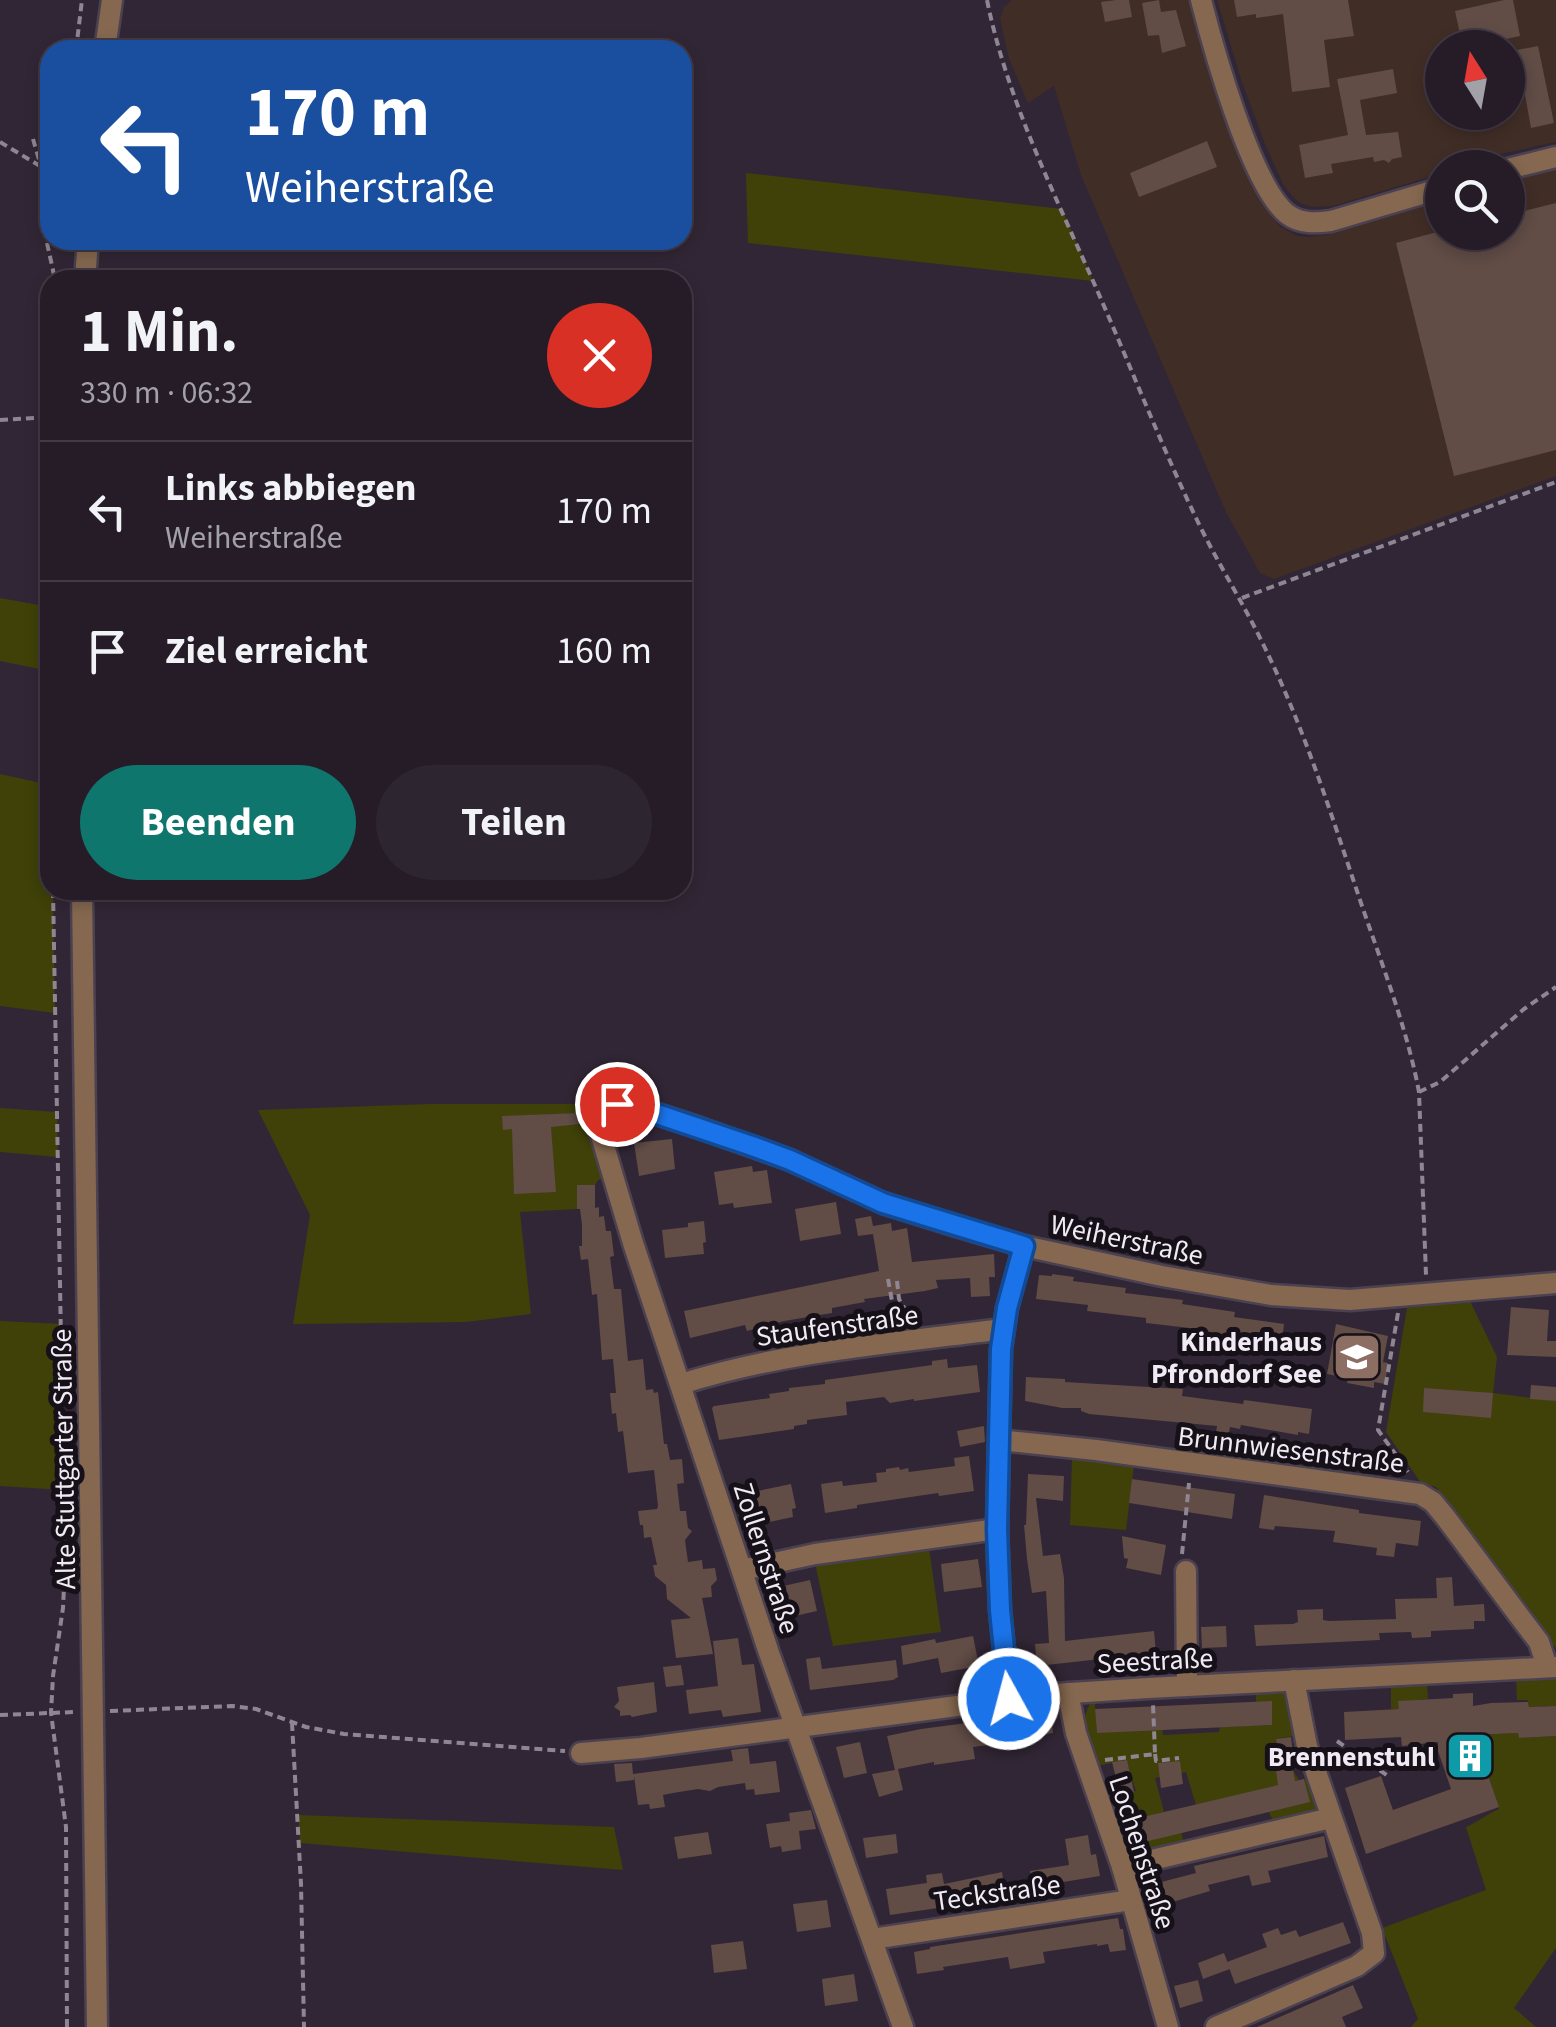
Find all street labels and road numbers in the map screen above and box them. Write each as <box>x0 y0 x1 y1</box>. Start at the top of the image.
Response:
street label: Weiherstraße <box>1047 1204 1207 1276</box>
street label: Staufenstraße <box>753 1295 921 1357</box>
street label: Alte Stuttgarter Straße <box>42 1328 86 1590</box>
street label: Brunnwiesenstraße <box>1175 1416 1406 1484</box>
street label: Zollernstraße <box>723 1478 809 1639</box>
street label: Seestraße <box>1096 1638 1214 1684</box>
street label: Lochenstraße <box>1098 1770 1186 1934</box>
street label: Teckstraße <box>931 1864 1063 1922</box>

